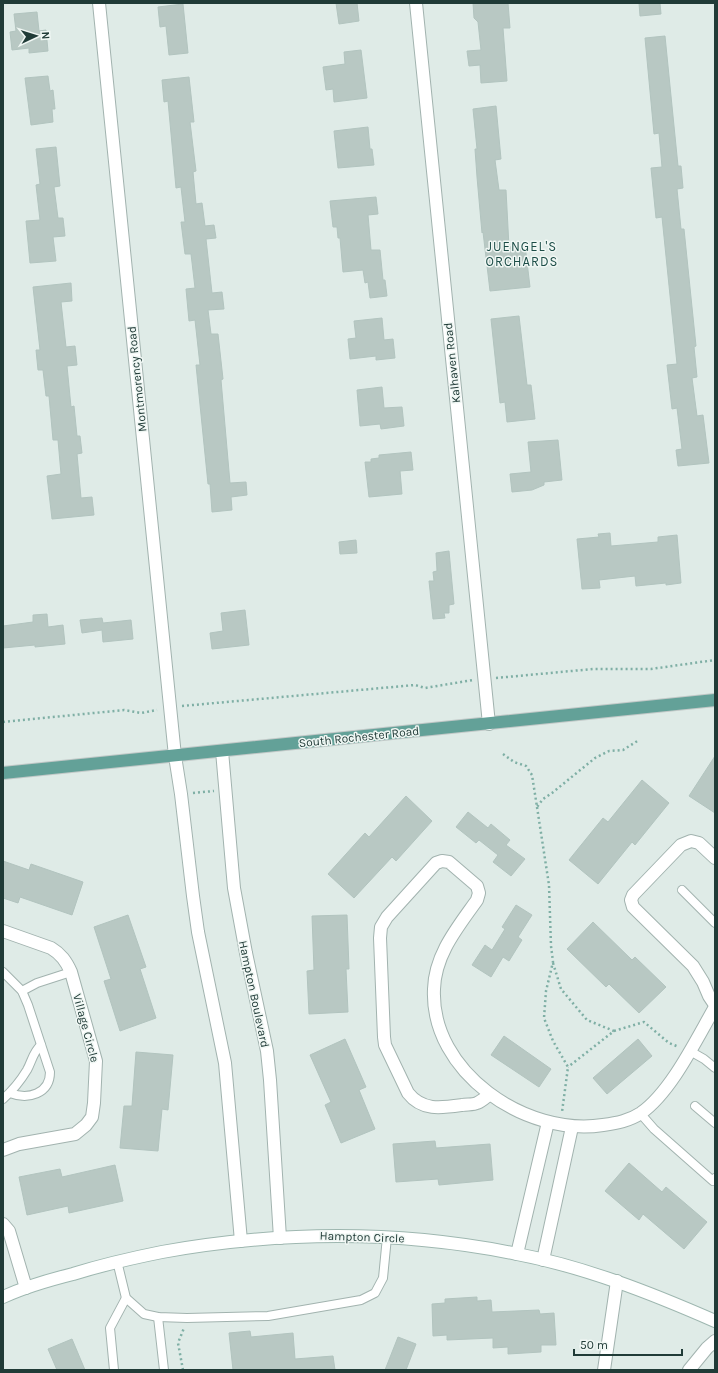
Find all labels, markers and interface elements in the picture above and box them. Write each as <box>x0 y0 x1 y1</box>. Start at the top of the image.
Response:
north arrow <box>16 16 56 56</box>
text: N <box>39 31 52 40</box>
district label: JUENGEL'S ORCHARDS <box>486 239 558 269</box>
street label: Kalhaven Road <box>441 322 463 404</box>
street label: Montmorency Road <box>124 325 150 433</box>
street label: South Rochester Road <box>298 724 420 750</box>
street label: Hampton Boulevard <box>236 939 272 1049</box>
street label: Village Circle <box>70 992 102 1064</box>
street label: Hampton Circle <box>319 1229 405 1245</box>
scale bar <box>574 1331 682 1357</box>
text: 50 m <box>580 1338 608 1352</box>

